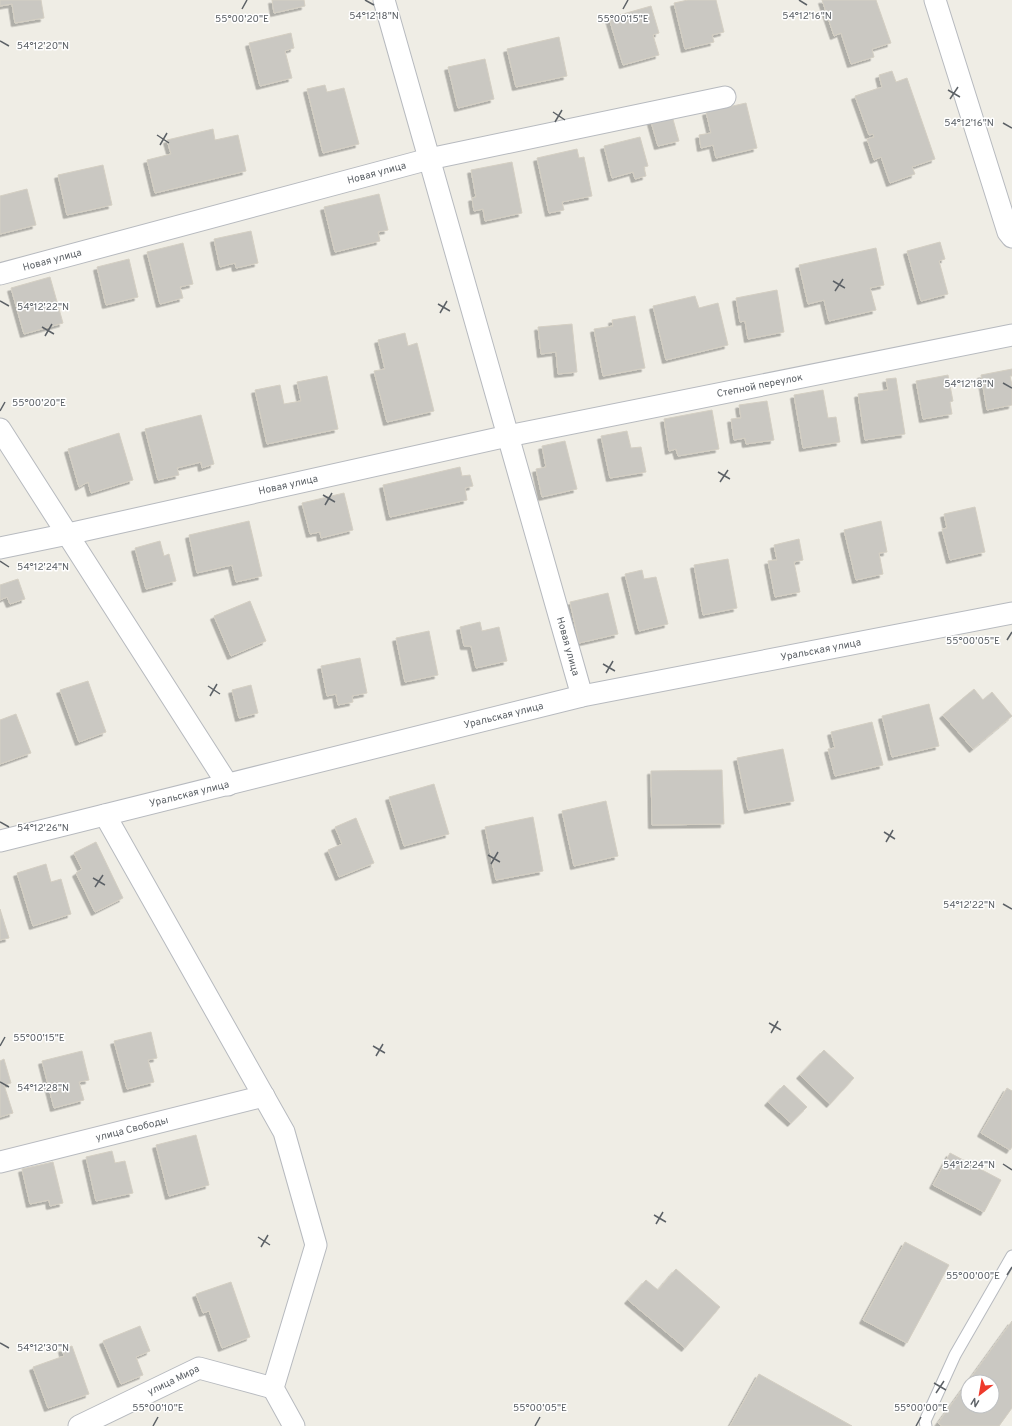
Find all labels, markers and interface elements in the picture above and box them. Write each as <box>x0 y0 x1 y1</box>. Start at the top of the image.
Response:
text: 54°12'18"N <box>349 10 399 23</box>
text: 54°12'16"N <box>782 10 832 23</box>
text: 55°00'20"E <box>215 13 269 26</box>
text: 55°00'15"E <box>597 13 649 26</box>
text: 54°12'20"N <box>17 40 69 53</box>
text: 54°12'16"N <box>944 117 994 130</box>
street label: Новая улица <box>346 159 408 187</box>
street label: Новая улица <box>21 246 83 274</box>
text: 54°12'22"N <box>17 301 69 314</box>
street label: Степной переулок <box>716 371 804 400</box>
text: 54°12'18"N <box>944 378 994 391</box>
text: 55°00'20"E <box>12 397 66 410</box>
street label: Новая улица <box>257 472 319 498</box>
text: 54°12'24"N <box>17 561 69 574</box>
street label: Новая улица <box>553 616 582 677</box>
text: 55°00'05"E <box>946 635 1000 648</box>
street label: Уральская улица <box>780 636 862 664</box>
street label: Уральская улица <box>462 699 545 732</box>
street label: Уральская улица <box>148 778 230 810</box>
text: 54°12'26"N <box>17 822 69 835</box>
text: 54°12'22"N <box>943 899 995 912</box>
text: 55°00'15"E <box>13 1032 65 1045</box>
text: 54°12'28"N <box>17 1082 69 1095</box>
street label: улица Свободы <box>94 1114 170 1144</box>
text: 54°12'24"N <box>943 1159 995 1172</box>
text: 55°00'00"E <box>946 1270 1000 1283</box>
text: 54°12'30"N <box>17 1342 69 1355</box>
street label: улица Мира <box>145 1362 202 1398</box>
north arrow <box>960 1374 1000 1414</box>
text: N <box>968 1394 982 1410</box>
text: 55°00'10"E <box>132 1402 184 1415</box>
text: 55°00'05"E <box>513 1402 567 1415</box>
text: 55°00'00"E <box>894 1402 948 1415</box>

